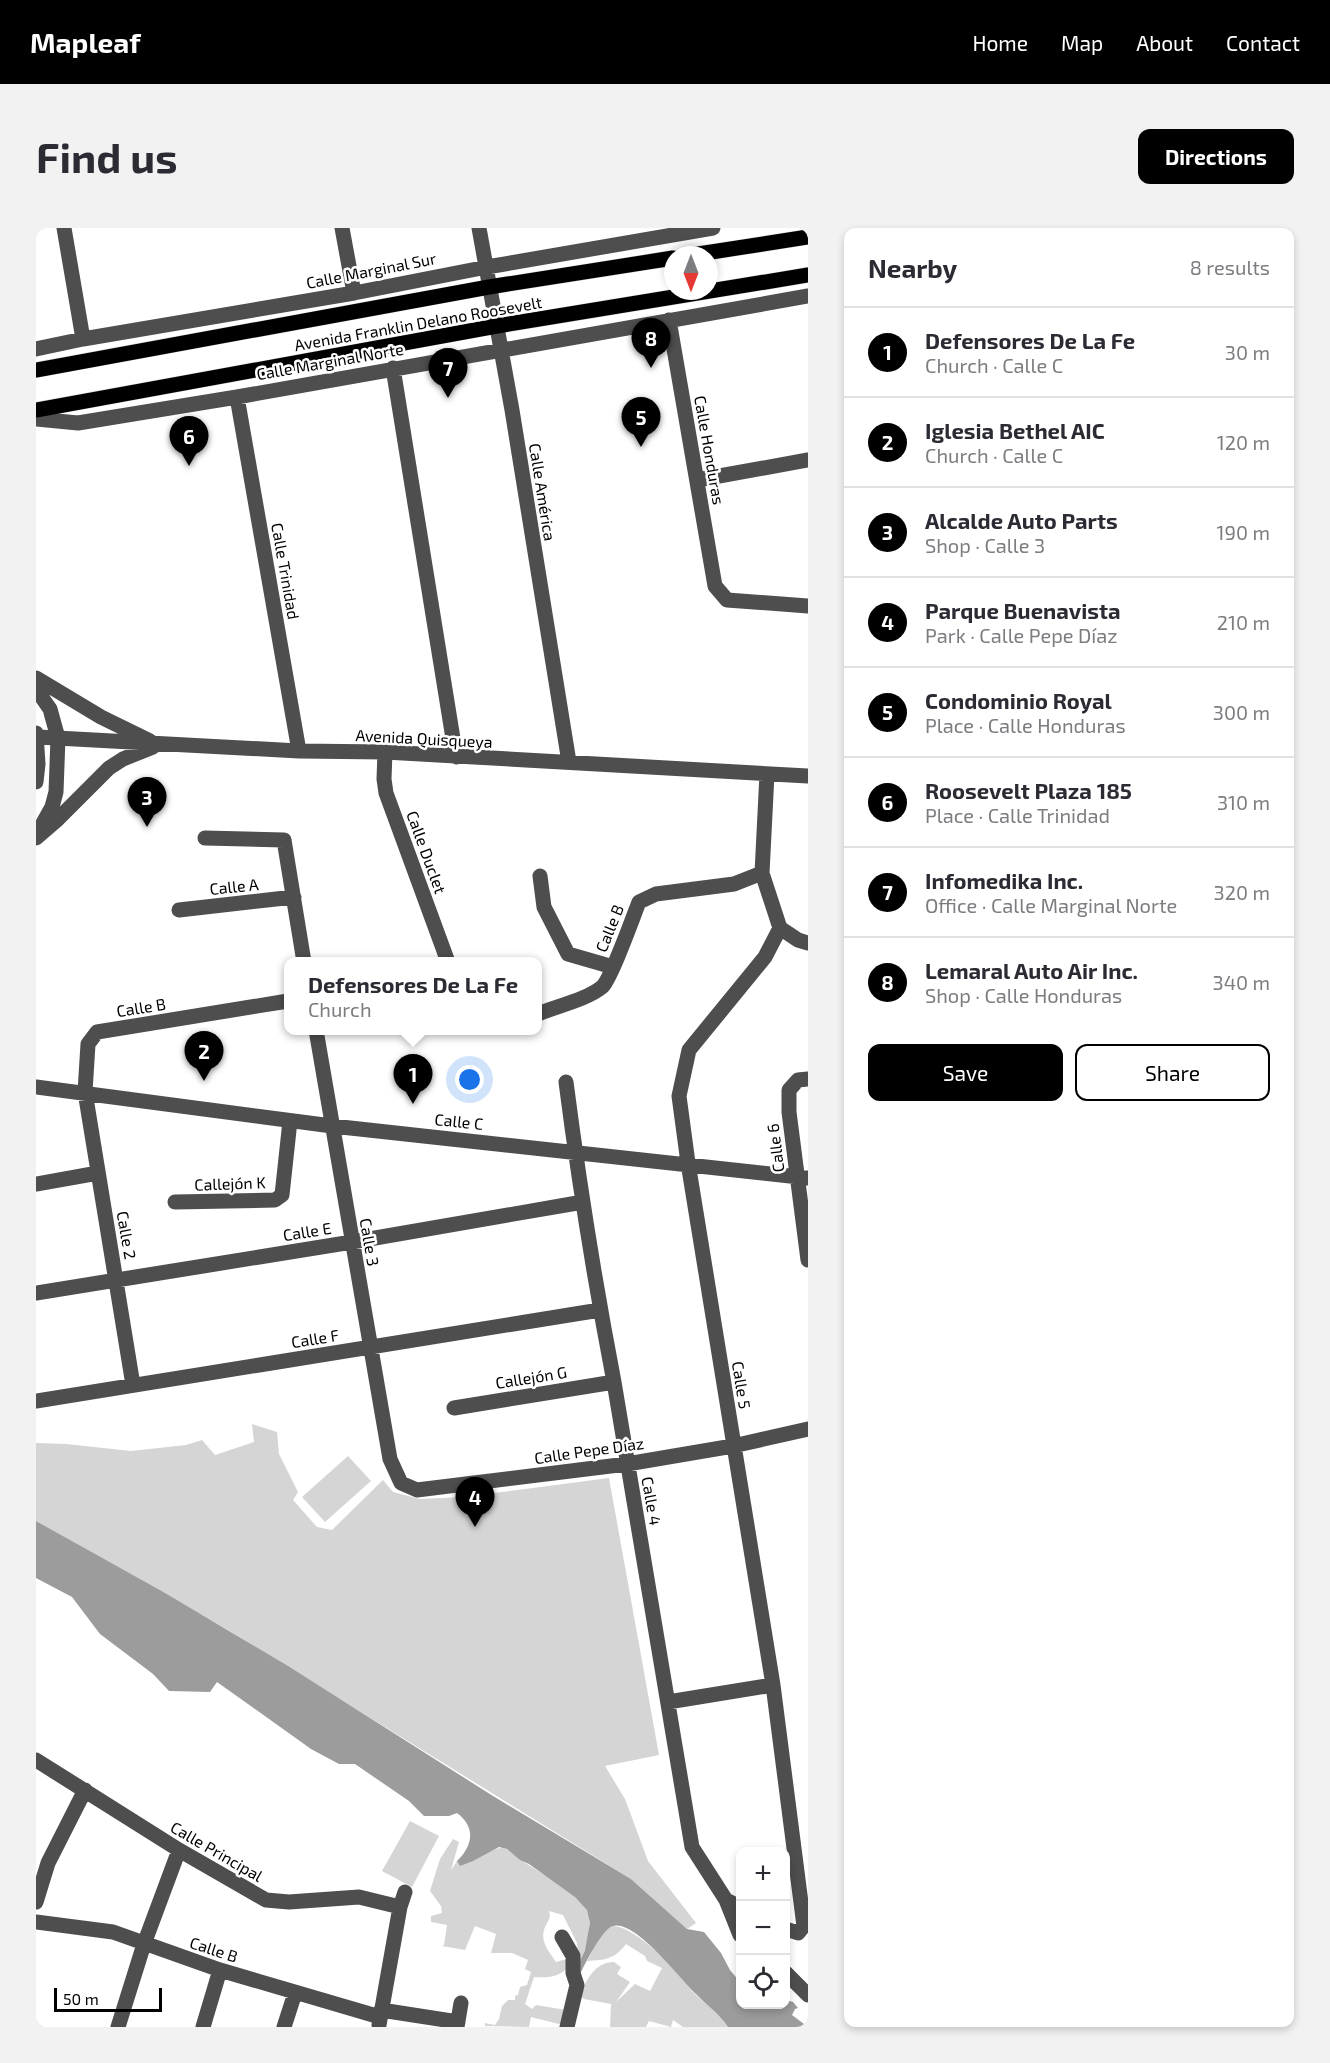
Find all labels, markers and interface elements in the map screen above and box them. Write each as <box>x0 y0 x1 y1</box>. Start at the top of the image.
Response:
text: Mapleaf <box>30 25 141 59</box>
text: Home <box>972 30 1028 55</box>
text: Map <box>1061 30 1103 55</box>
text: About <box>1136 30 1193 55</box>
text: Contact <box>1226 30 1300 55</box>
button: Directions <box>1138 129 1294 184</box>
text: Find us <box>36 131 178 181</box>
north arrow <box>664 246 718 300</box>
street label: Calle Marginal Sur <box>304 248 438 292</box>
text: Nearby <box>868 252 957 283</box>
text: 8 results <box>1190 255 1270 279</box>
street label: Avenida Franklin Delano Roosevelt <box>293 292 543 354</box>
pin: 8 <box>632 318 670 368</box>
text: Defensores De La Fe <box>925 327 1135 353</box>
street label: Calle Marginal Norte <box>255 339 405 383</box>
text: 1 <box>883 340 892 364</box>
text: 30 m <box>1225 340 1270 364</box>
pin: 7 <box>428 348 468 398</box>
text: Church · Calle C <box>925 353 1063 377</box>
street label: Calle Honduras <box>691 394 729 506</box>
pin: 5 <box>622 398 660 447</box>
pin: 6 <box>170 416 208 466</box>
text: Iglesia Bethel AIC <box>925 417 1105 443</box>
text: 2 <box>882 430 893 454</box>
text: 120 m <box>1217 430 1270 454</box>
street label: Calle América <box>526 442 560 542</box>
text: Church · Calle C <box>925 443 1063 467</box>
text: Alcalde Auto Parts <box>925 507 1118 533</box>
text: 3 <box>882 520 893 544</box>
text: 190 m <box>1217 520 1270 544</box>
street label: Calle Trinidad <box>268 521 304 621</box>
text: Shop · Calle 3 <box>925 533 1045 557</box>
text: Parque Buenavista <box>925 597 1121 623</box>
text: 4 <box>881 610 894 634</box>
text: 210 m <box>1217 610 1270 634</box>
text: Park · Calle Pepe Díaz <box>925 623 1117 647</box>
text: Condominio Royal <box>925 687 1112 713</box>
text: 5 <box>882 700 893 724</box>
text: 300 m <box>1213 700 1270 724</box>
text: Place · Calle Honduras <box>925 713 1126 737</box>
street label: Avenida Quisqueya <box>355 725 493 752</box>
text: Roosevelt Plaza 185 <box>925 777 1132 803</box>
pin: 3 <box>128 778 166 827</box>
text: 6 <box>882 790 893 814</box>
text: 310 m <box>1217 790 1270 814</box>
text: Place · Calle Trinidad <box>925 803 1110 827</box>
street label: Calle Duclet <box>403 808 451 896</box>
text: Infomedika Inc. <box>925 867 1083 893</box>
street label: Calle A <box>209 874 259 898</box>
text: 7 <box>882 880 893 904</box>
text: 320 m <box>1214 880 1270 904</box>
text: Office · Calle Marginal Norte <box>925 893 1177 917</box>
street label: Calle B <box>591 901 627 955</box>
popup <box>284 957 542 1035</box>
text: Lemaral Auto Air Inc. <box>925 957 1138 983</box>
text: 8 <box>881 970 894 994</box>
text: 340 m <box>1213 970 1270 994</box>
text: Defensores De La Fe <box>308 971 518 997</box>
text: Shop · Calle Honduras <box>925 983 1122 1007</box>
street label: Calle B <box>115 994 167 1020</box>
text: Church <box>308 997 372 1021</box>
pin: 2 <box>184 1032 224 1081</box>
button: Save <box>868 1044 1063 1101</box>
button: Share <box>1075 1044 1270 1101</box>
pin: 1 <box>394 1054 433 1104</box>
your location <box>455 1065 484 1094</box>
street label: Calle C <box>434 1109 484 1133</box>
street label: Calle 6 <box>763 1123 787 1173</box>
street label: Callejón K <box>194 1172 267 1195</box>
street label: Calle 2 <box>113 1209 141 1261</box>
street label: Calle 3 <box>356 1216 384 1268</box>
street label: Calle E <box>282 1218 332 1244</box>
street label: Calle F <box>290 1325 341 1351</box>
street label: Calle 5 <box>729 1360 755 1410</box>
street label: Callejón G <box>494 1362 568 1393</box>
street label: Calle Pepe Díaz <box>533 1433 645 1467</box>
street label: Calle 4 <box>638 1475 666 1527</box>
pin: 4 <box>456 1478 494 1527</box>
street label: Calle Principal <box>168 1817 267 1885</box>
map controls <box>736 1847 790 2009</box>
button: + <box>736 1847 790 1901</box>
button: − <box>736 1901 790 1955</box>
street label: Calle B <box>188 1932 240 1966</box>
button: locate <box>736 1955 790 2009</box>
scale bar <box>54 1985 162 2012</box>
text: 50 m <box>63 1989 99 2008</box>

